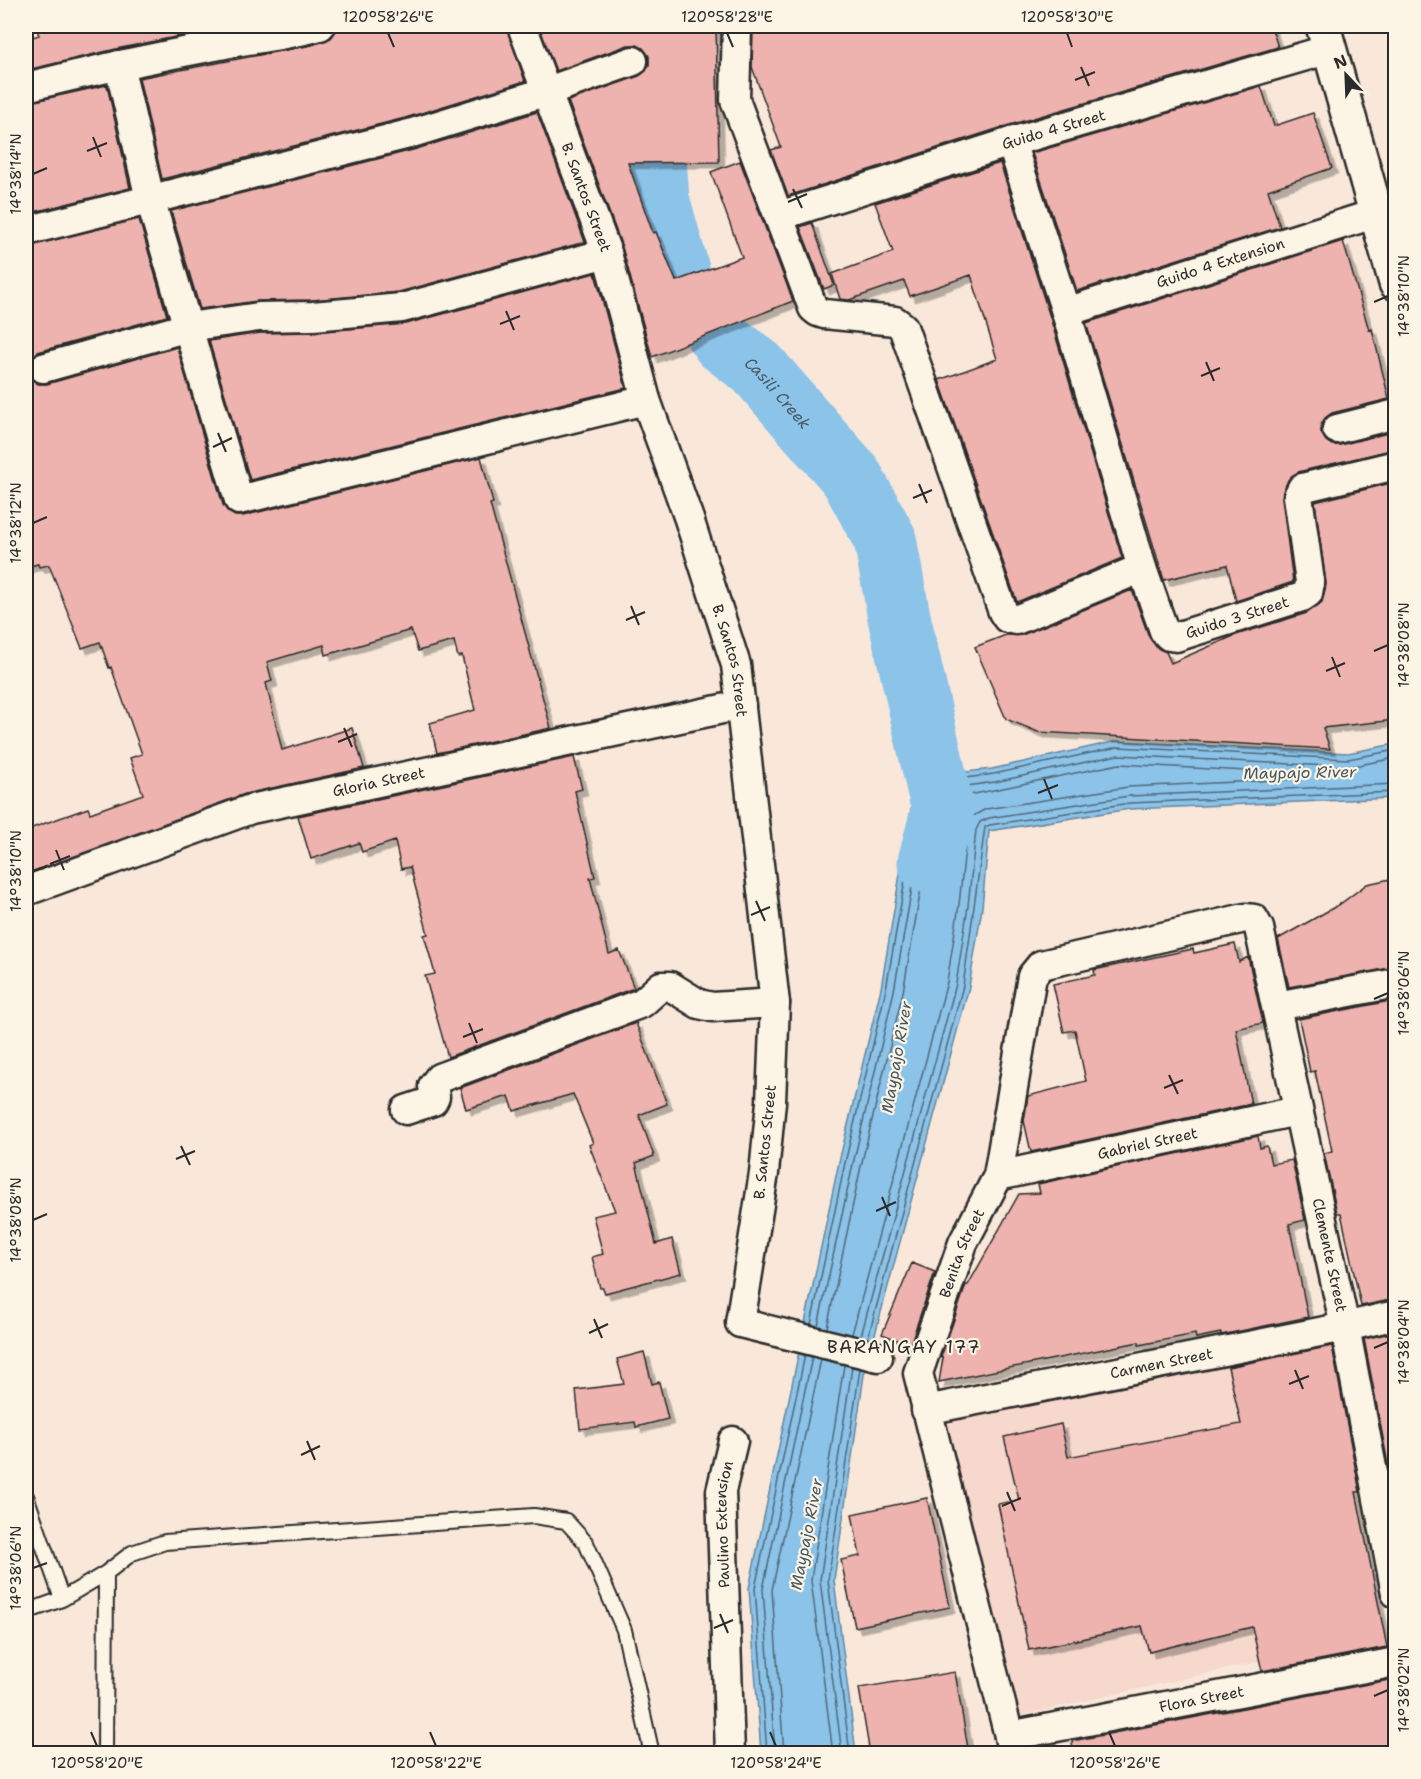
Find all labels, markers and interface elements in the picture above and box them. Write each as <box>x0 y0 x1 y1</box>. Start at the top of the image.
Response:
text: 120°58'26"E <box>342 7 434 27</box>
text: 120°58'28"E <box>681 7 773 27</box>
text: 120°58'30"E <box>1021 7 1113 27</box>
north arrow <box>1316 45 1376 105</box>
text: N <box>1330 50 1350 74</box>
street label: Guido 4 Street <box>999 105 1108 154</box>
text: 14°38'14"N <box>6 133 26 215</box>
street label: B. Santos Street <box>557 140 616 255</box>
street label: Guido 4 Extension <box>1154 233 1287 293</box>
text: 14°38'10"N <box>1394 255 1414 337</box>
water label: Casili Creek <box>740 352 815 434</box>
text: 14°38'12"N <box>6 482 26 564</box>
street label: Guido 3 Street <box>1183 592 1291 643</box>
street label: B. Santos Street <box>707 602 752 718</box>
text: 14°38'08"N <box>1394 602 1414 688</box>
water label: Maypajo River <box>1243 761 1357 784</box>
street label: Gloria Street <box>331 762 427 801</box>
text: 14°38'10"N <box>6 830 26 912</box>
text: 14°38'06"N <box>1394 951 1414 1035</box>
water label: Maypajo River <box>876 999 917 1115</box>
street label: B. Santos Street <box>749 1084 781 1200</box>
street label: Gabriel Street <box>1095 1123 1200 1164</box>
text: 14°38'08"N <box>6 1177 26 1263</box>
street label: Clemente Street <box>1307 1196 1351 1314</box>
street label: Benita Street <box>935 1205 989 1301</box>
text: 14°38'04"N <box>1394 1299 1414 1385</box>
district label: BARANGAY 177 <box>827 1335 981 1359</box>
street label: Carmen Street <box>1108 1343 1215 1383</box>
street label: Paulino Extension <box>711 1459 738 1588</box>
water label: Maypajo River <box>785 1476 828 1592</box>
text: 14°38'06"N <box>6 1526 26 1610</box>
text: 14°38'02"N <box>1394 1648 1414 1732</box>
street label: Flora Street <box>1157 1681 1246 1717</box>
text: 120°58'20"E <box>51 1753 143 1773</box>
text: 120°58'22"E <box>390 1753 482 1773</box>
text: 120°58'24"E <box>730 1753 822 1773</box>
text: 120°58'26"E <box>1069 1753 1161 1773</box>

